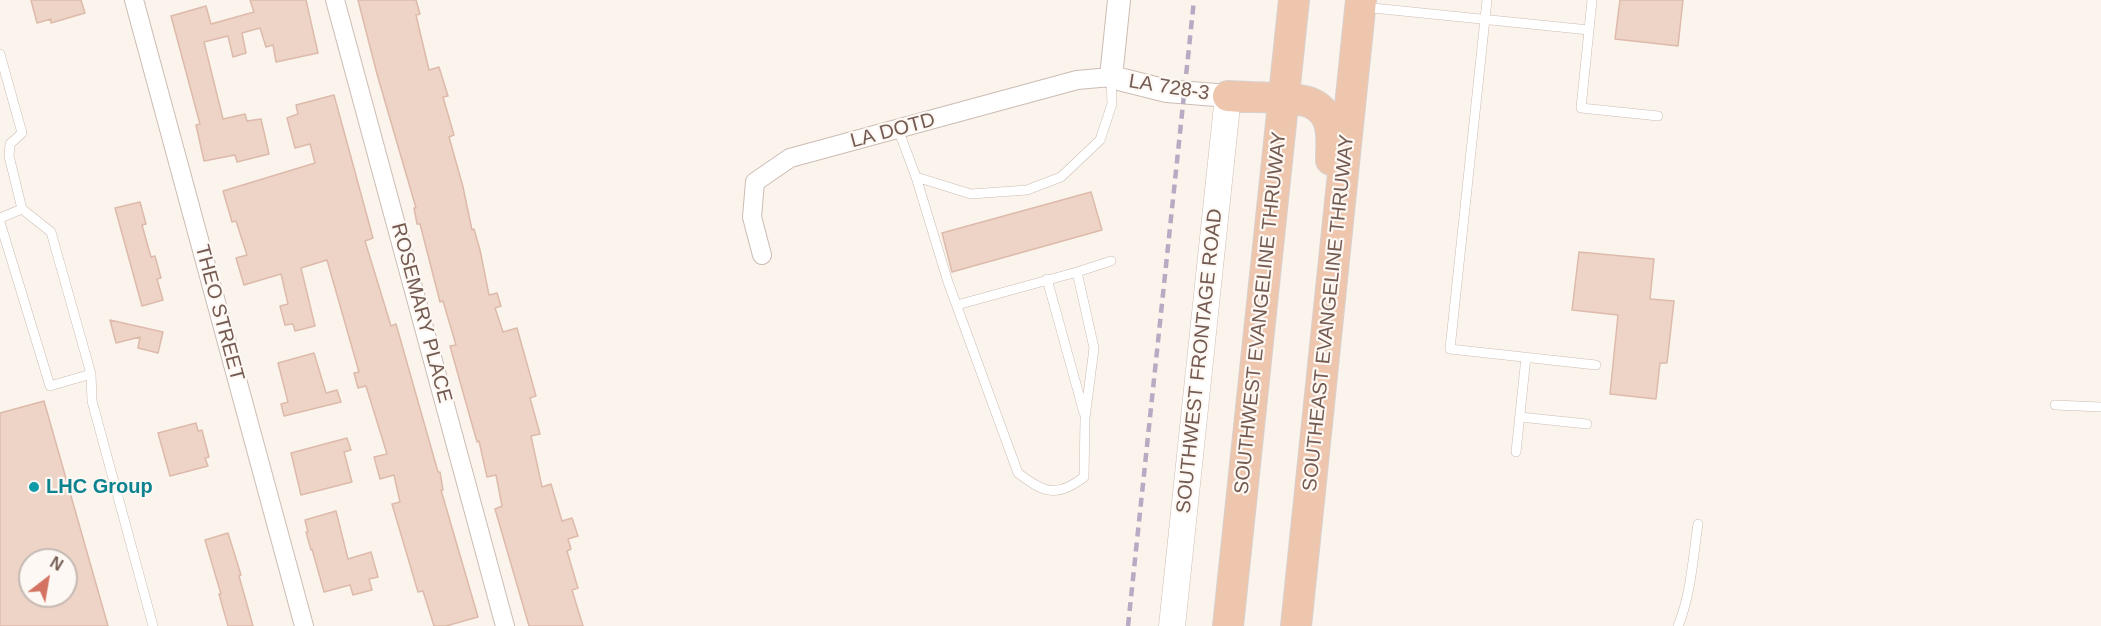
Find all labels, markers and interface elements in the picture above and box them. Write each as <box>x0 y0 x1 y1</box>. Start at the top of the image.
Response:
street label: LA 728-3 <box>1127 70 1211 106</box>
street label: LA DOTD <box>848 108 938 154</box>
street label: SOUTHWEST EVANGELINE THRUWAY <box>1230 131 1292 495</box>
street label: SOUTHEAST EVANGELINE THRUWAY <box>1298 133 1360 493</box>
street label: SOUTHWEST FRONTAGE ROAD <box>1172 207 1228 515</box>
street label: ROSEMARY PLACE <box>385 220 457 406</box>
street label: THEO STREET <box>189 242 249 384</box>
place label: LHC Group <box>46 475 153 499</box>
marker: LHC Group <box>27 480 41 494</box>
north arrow <box>18 548 78 608</box>
text: N <box>47 554 66 574</box>

